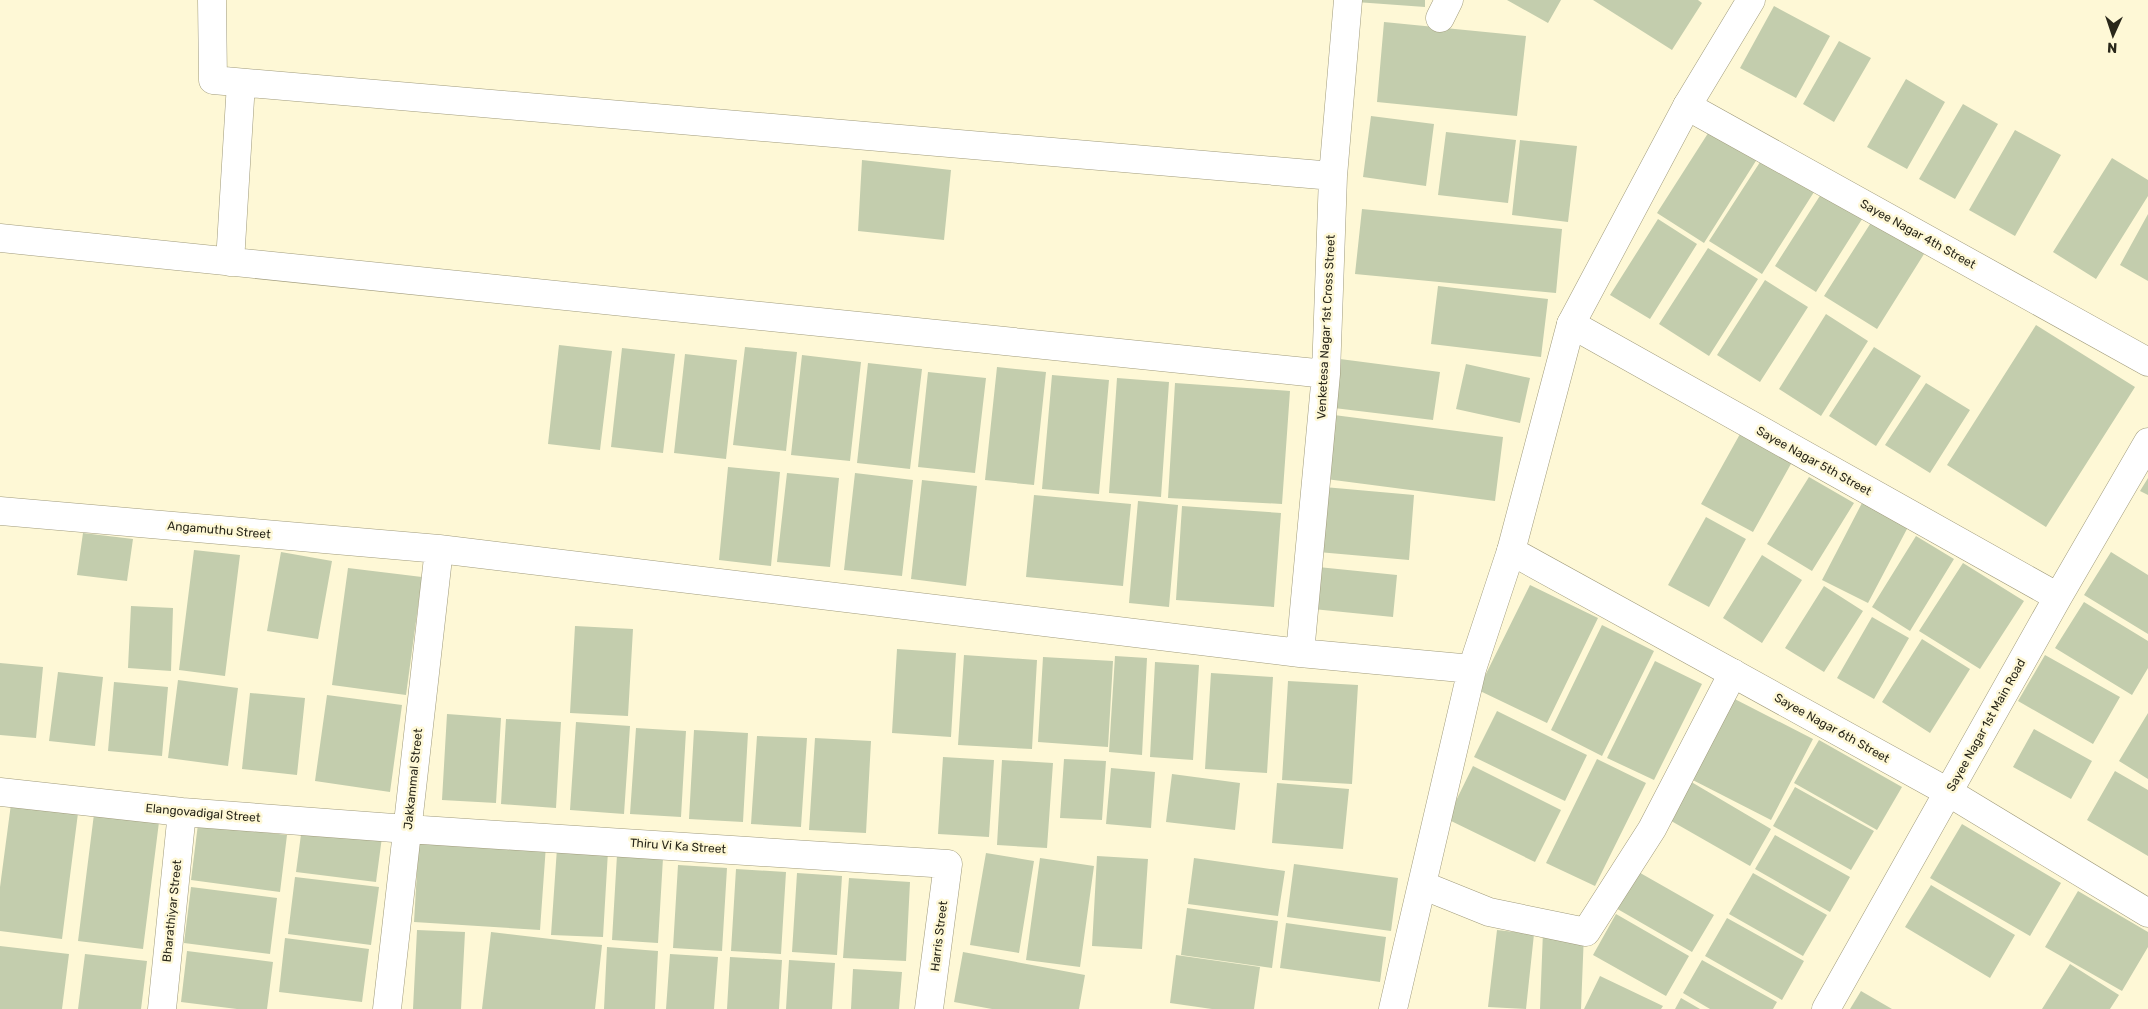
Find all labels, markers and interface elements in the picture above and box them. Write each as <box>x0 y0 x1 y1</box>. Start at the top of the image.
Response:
north arrow <box>2088 10 2138 60</box>
text: N <box>2107 39 2118 56</box>
street label: Sayee Nagar 4th Street <box>1858 196 1978 272</box>
street label: Venketesa Nagar 1st Cross Street <box>1314 234 1338 420</box>
street label: Sayee Nagar 5th Street <box>1754 423 1874 499</box>
street label: Angamuthu Street <box>167 519 272 542</box>
street label: Sayee Nagar 1st Main Road <box>1944 656 2028 794</box>
street label: Sayee Nagar 6th Street <box>1772 690 1892 766</box>
street label: Jakkammal Street <box>401 727 425 830</box>
street label: Elangovadigal Street <box>145 801 261 825</box>
street label: Thiru Vi Ka Street <box>629 836 727 856</box>
street label: Bharathiyar Street <box>160 859 184 963</box>
street label: Harris Street <box>928 900 950 972</box>

